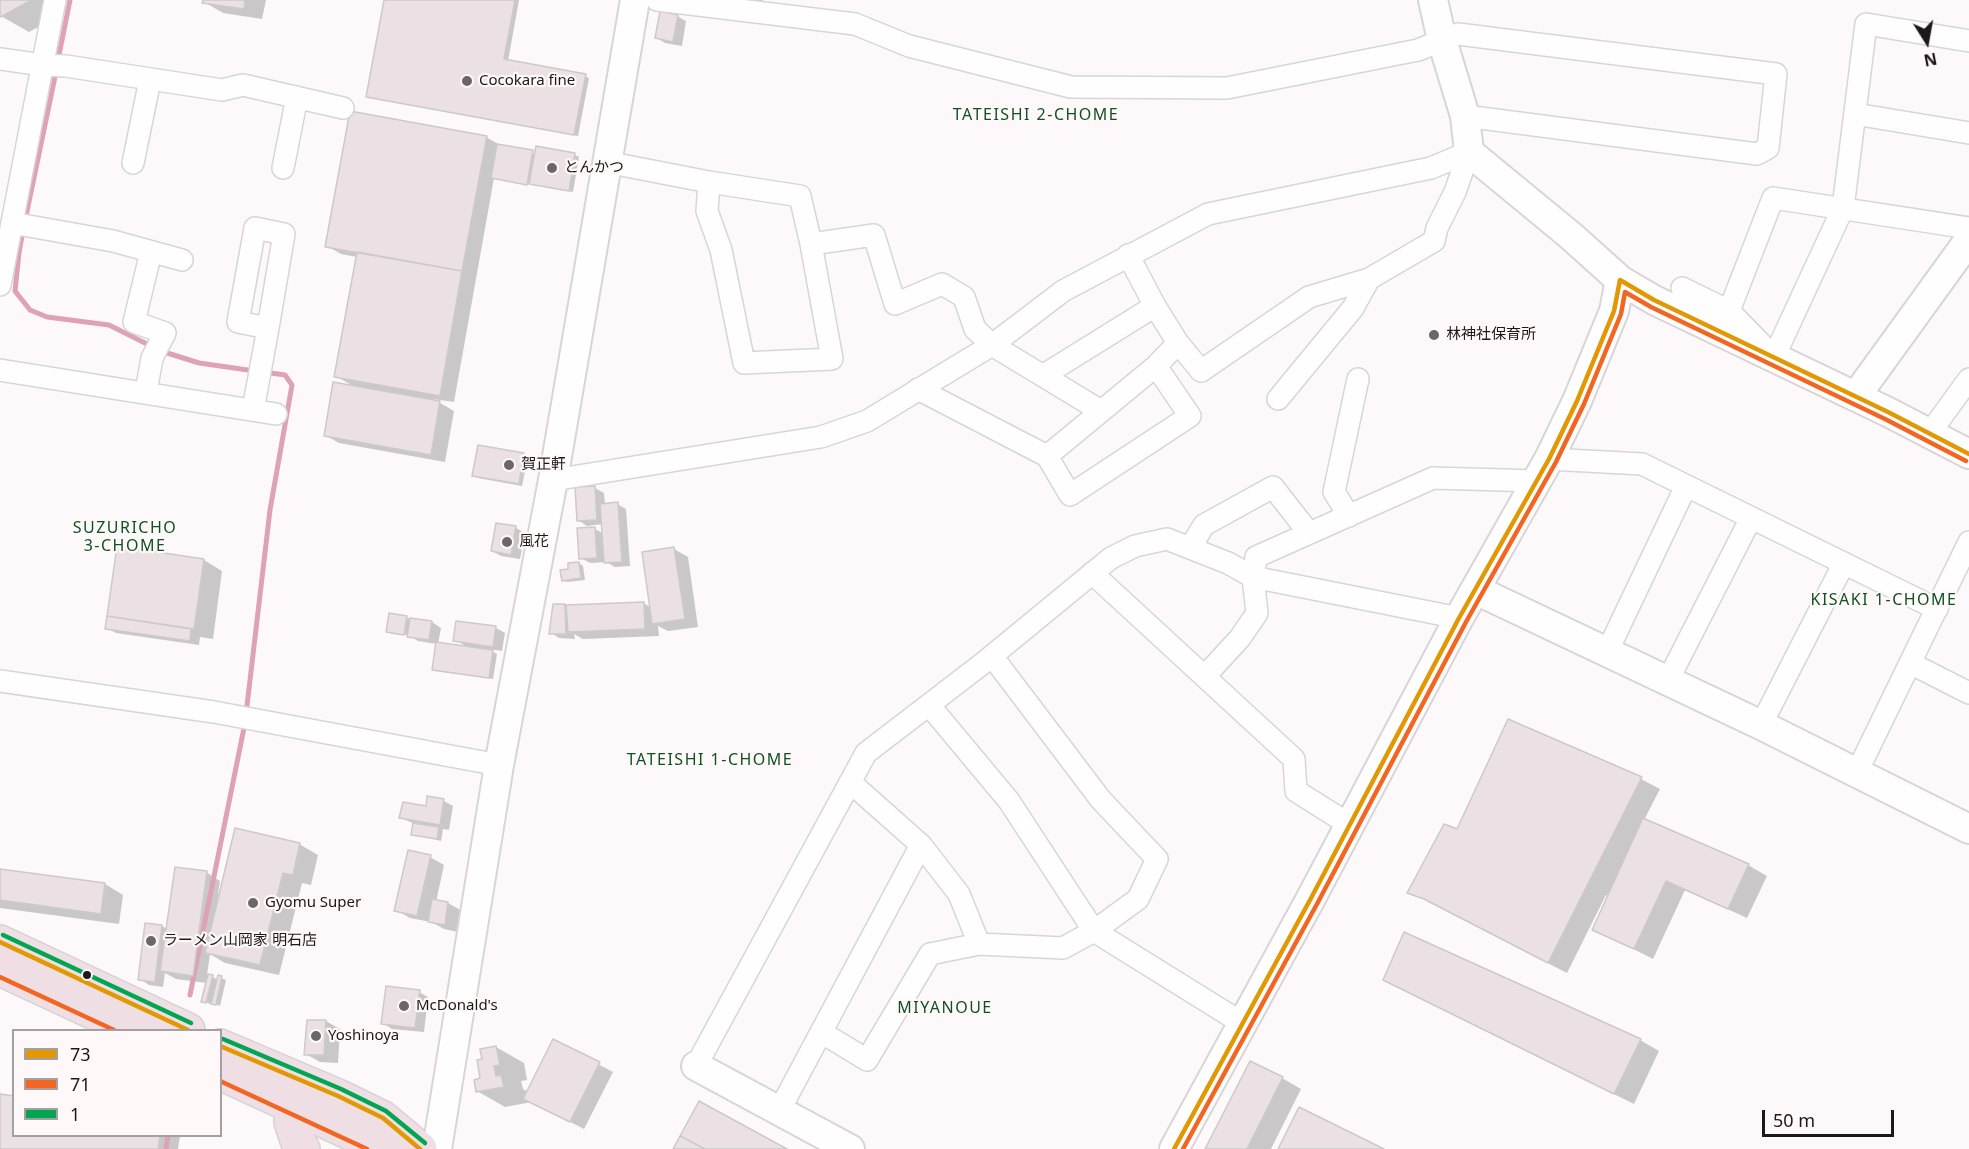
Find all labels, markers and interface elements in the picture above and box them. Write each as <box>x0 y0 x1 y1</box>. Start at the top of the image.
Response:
north arrow <box>1897 12 1957 72</box>
text: N <box>1922 48 1939 72</box>
place label: Cocokara fine <box>479 72 575 90</box>
marker: Cocokara fine <box>460 74 474 88</box>
district label: TATEISHI 2-CHOME <box>953 105 1119 125</box>
place label: とんかつ <box>564 159 624 177</box>
marker: とんかつ <box>545 161 559 175</box>
place label: 林神社保育所 <box>1446 326 1536 344</box>
marker: 林神社保育所 <box>1427 328 1441 342</box>
place label: 賀正軒 <box>521 456 566 474</box>
marker: 賀正軒 <box>502 458 516 472</box>
district label: SUZURICHO 3-CHOME <box>73 518 177 556</box>
place label: 風花 <box>519 533 549 551</box>
marker: 風花 <box>500 535 514 549</box>
district label: KISAKI 1-CHOME <box>1811 590 1957 610</box>
district label: TATEISHI 1-CHOME <box>627 750 793 770</box>
place label: Gyomu Super <box>265 894 361 912</box>
marker: Gyomu Super <box>246 896 260 910</box>
place label: ラーメン山岡家 明石店 <box>163 932 317 950</box>
marker: ラーメン山岡家 明石店 <box>144 934 158 948</box>
unlabelled marker <box>81 969 93 981</box>
place label: McDonald's <box>416 997 498 1015</box>
district label: MIYANOUE <box>897 998 993 1018</box>
marker: McDonald's <box>397 999 411 1013</box>
place label: Yoshinoya <box>328 1027 399 1045</box>
legend <box>12 1029 222 1137</box>
marker: Yoshinoya <box>309 1029 323 1043</box>
text: 73 <box>70 1042 91 1066</box>
text: 71 <box>70 1072 91 1096</box>
scale bar <box>1765 1098 1897 1136</box>
text: 1 <box>70 1102 80 1126</box>
text: 50 m <box>1773 1108 1815 1132</box>

